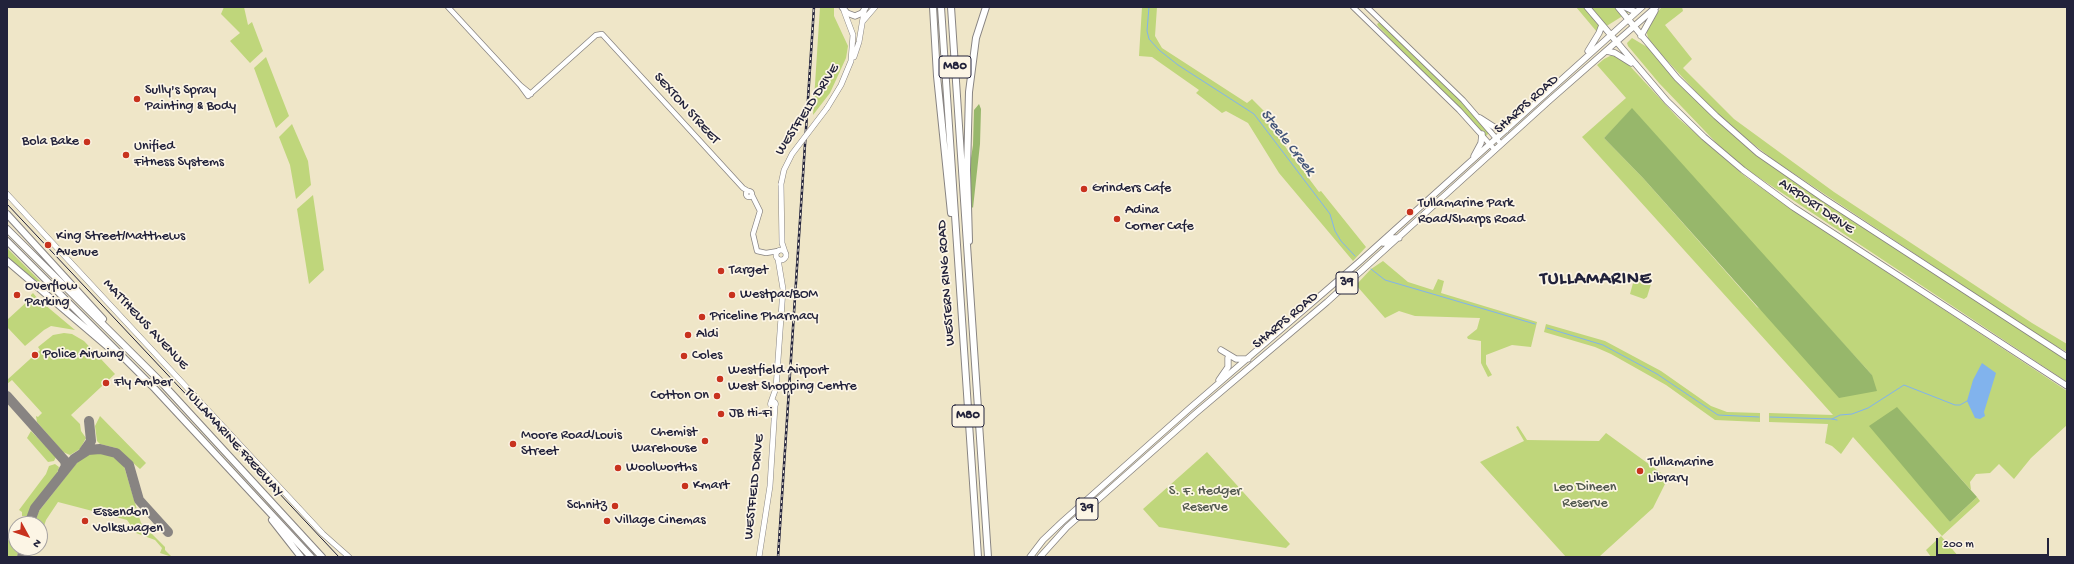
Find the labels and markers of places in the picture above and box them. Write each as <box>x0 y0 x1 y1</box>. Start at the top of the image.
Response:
place label: Sully's Spray Painting & Body <box>145 83 236 116</box>
marker: Sully's Spray Painting & Body <box>132 94 142 104</box>
place label: Bola Bake <box>22 134 79 150</box>
marker: Bola Bake <box>82 137 92 147</box>
place label: Unified Fitness Systems <box>134 139 224 172</box>
marker: Unified Fitness Systems <box>121 150 131 160</box>
place label: Grinders Cafe <box>1092 181 1171 197</box>
marker: Grinders Cafe <box>1079 184 1089 194</box>
place label: Tullamarine Park Road/Sharps Road <box>1418 196 1525 228</box>
place label: Adina Corner Cafe <box>1125 203 1194 236</box>
marker: Tullamarine Park Road/Sharps Road <box>1405 207 1415 217</box>
marker: Adina Corner Cafe <box>1112 214 1122 224</box>
place label: King Street/Matthews Avenue <box>56 229 185 262</box>
marker: King Street/Matthews Avenue <box>43 240 53 250</box>
place label: Target <box>729 263 768 279</box>
marker: Target <box>716 266 726 276</box>
place label: Overflow Parking <box>25 279 77 312</box>
place label: Westpac/BOM <box>740 287 818 303</box>
marker: Overflow Parking <box>12 290 22 300</box>
marker: Westpac/BOM <box>727 290 737 300</box>
place label: Priceline Pharmacy <box>710 309 818 325</box>
marker: Priceline Pharmacy <box>697 312 707 322</box>
place label: Aldi <box>696 327 719 343</box>
marker: Aldi <box>683 330 693 340</box>
place label: Police Airwing <box>43 347 124 363</box>
place label: Coles <box>692 348 722 364</box>
marker: Police Airwing <box>30 350 40 360</box>
marker: Coles <box>679 351 689 361</box>
place label: Westfield Airport West Shopping Centre <box>728 363 857 396</box>
marker: Westfield Airport West Shopping Centre <box>715 374 725 384</box>
place label: Fly Amber <box>114 375 172 391</box>
marker: Fly Amber <box>101 378 111 388</box>
place label: Cotton On <box>650 388 709 404</box>
marker: Cotton On <box>712 391 722 401</box>
place label: JB Hi-Fi <box>729 406 773 422</box>
marker: JB Hi-Fi <box>716 409 726 419</box>
place label: Chemist Warehouse <box>631 425 697 458</box>
place label: Moore Road/Louis Street <box>521 428 622 460</box>
marker: Chemist Warehouse <box>700 436 710 446</box>
marker: Moore Road/Louis Street <box>508 439 518 449</box>
place label: Tullamarine Library <box>1648 455 1713 488</box>
place label: Woolworths <box>626 460 697 476</box>
marker: Woolworths <box>613 463 623 473</box>
marker: Tullamarine Library <box>1635 466 1645 476</box>
place label: Kmart <box>693 478 729 494</box>
marker: Kmart <box>680 481 690 491</box>
place label: Schnitz <box>567 498 607 514</box>
marker: Schnitz <box>610 501 620 511</box>
place label: Essendon Volkswagen <box>93 505 163 538</box>
place label: Village Cinemas <box>615 513 706 529</box>
marker: Essendon Volkswagen <box>80 516 90 526</box>
marker: Village Cinemas <box>602 516 612 526</box>

